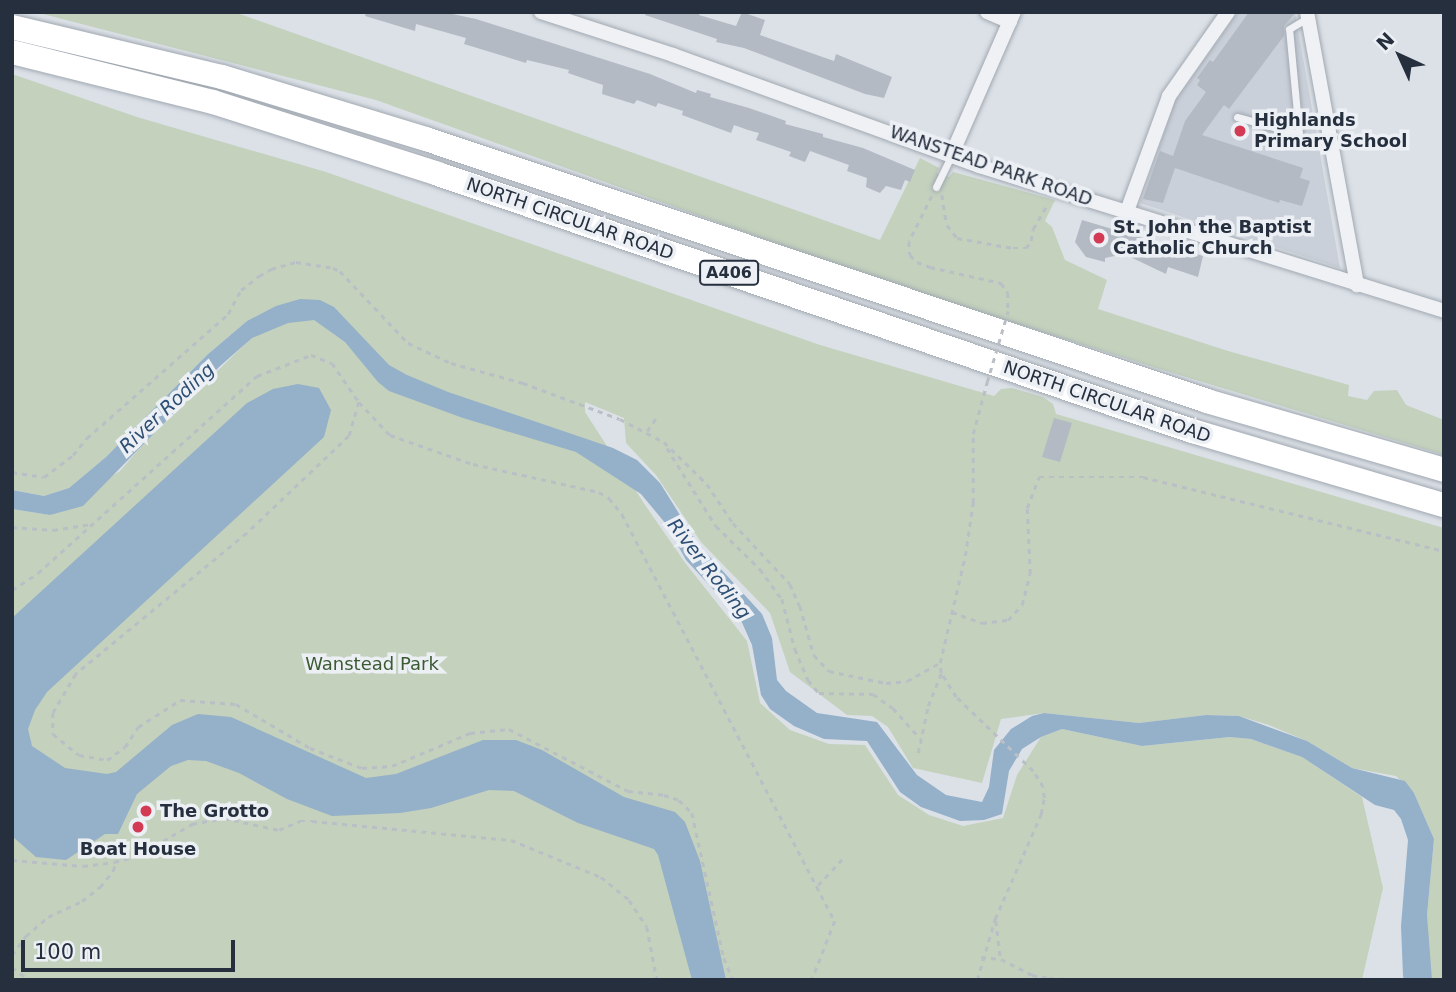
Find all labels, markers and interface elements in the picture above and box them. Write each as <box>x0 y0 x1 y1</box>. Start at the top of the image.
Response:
north arrow <box>1365 21 1435 91</box>
text: N <box>1372 28 1399 55</box>
place label: Highlands Primary School <box>1254 110 1407 152</box>
street label: WANSTEAD PARK ROAD <box>887 121 1095 211</box>
marker: Highlands Primary School <box>1232 123 1248 139</box>
street label: NORTH CIRCULAR ROAD <box>464 173 676 265</box>
place label: St. John the Baptist Catholic Church <box>1113 217 1311 260</box>
marker: St. John the Baptist Catholic Church <box>1091 230 1107 246</box>
road number: A406 <box>698 260 760 286</box>
street label: NORTH CIRCULAR ROAD <box>1001 356 1213 448</box>
water label: River Roding <box>115 358 219 458</box>
water label: River Roding <box>663 514 755 624</box>
park label: Wanstead Park <box>305 653 439 675</box>
place label: The Grotto <box>160 800 269 822</box>
marker: The Grotto <box>138 803 154 819</box>
marker: Boat House <box>130 819 146 835</box>
place label: Boat House <box>80 838 196 860</box>
scale bar <box>24 926 238 970</box>
text: 100 m <box>34 940 101 964</box>

